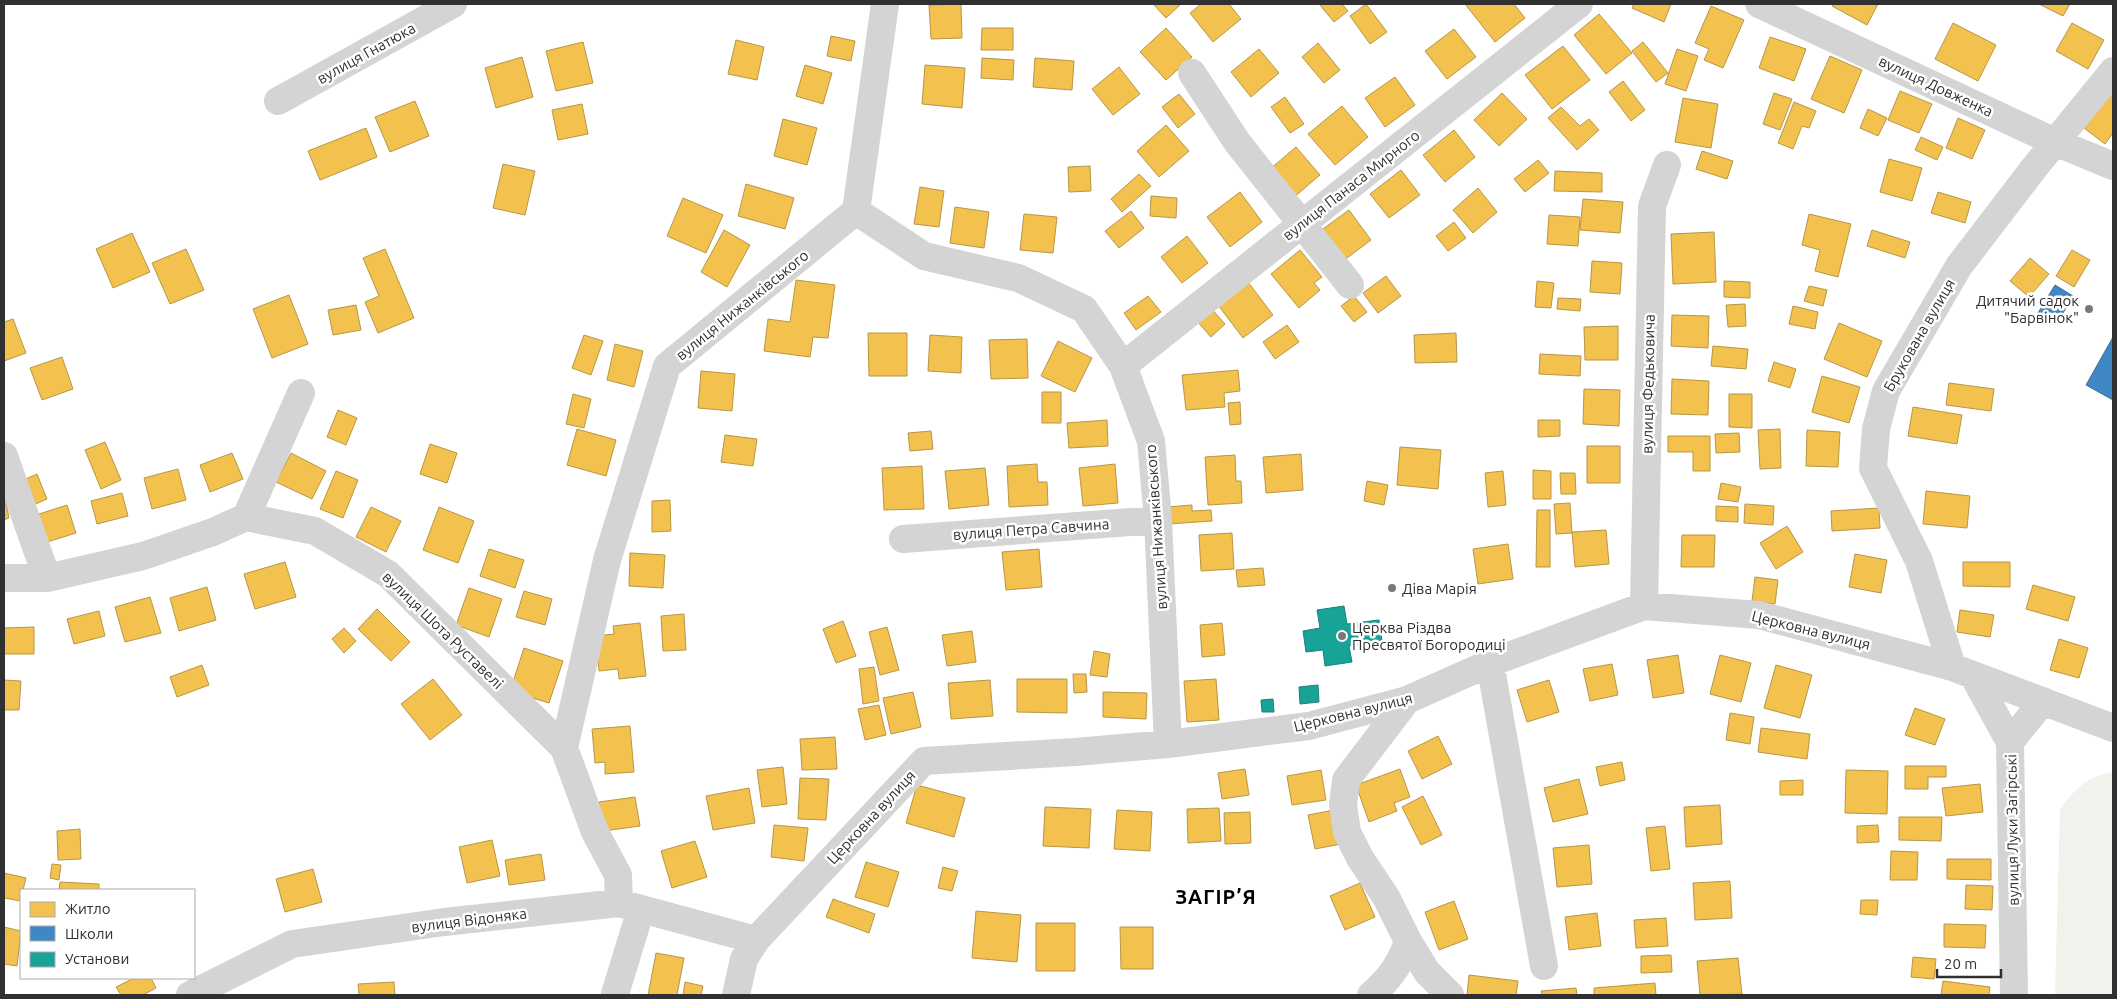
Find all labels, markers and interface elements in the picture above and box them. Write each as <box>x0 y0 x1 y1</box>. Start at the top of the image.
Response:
street label: вулиця Гнатюка <box>314 19 418 87</box>
street label: вулиця Довженка <box>1876 52 1996 120</box>
street label: вулиця Панаса Мирного <box>1279 126 1423 244</box>
street label: вулиця Нижанківського <box>672 246 812 364</box>
street label: Брукована вулиця <box>1880 276 1958 394</box>
place label: Дитячий садок "Барвінок" <box>1976 292 2079 326</box>
marker: Дитячий садок "Барвінок" <box>2083 303 2095 315</box>
street label: вулиця Федьковича <box>1638 314 1658 454</box>
street label: вулиця Нижанківського <box>1142 444 1170 610</box>
street label: вулиця Петра Савчина <box>952 515 1110 543</box>
street label: вулиця Шота Руставелі <box>379 568 507 692</box>
place label: Діва Марія <box>1402 580 1477 597</box>
marker: Діва Марія <box>1386 582 1398 594</box>
street label: Церковна вулиця <box>1750 607 1872 653</box>
place label: Церква Різдва Пресвятої Богородиці <box>1352 619 1506 653</box>
marker: Церква Різдва Пресвятої Богородиці <box>1336 630 1348 642</box>
street label: Церковна вулиця <box>1292 689 1414 735</box>
street label: вулиця Луки Загірські <box>2002 754 2022 906</box>
street label: Церковна вулиця <box>823 767 919 867</box>
district label: ЗАГІР’Я <box>1175 885 1257 908</box>
legend <box>20 889 195 979</box>
text: Житло <box>65 900 111 917</box>
street label: вулиця Відоняка <box>410 904 528 936</box>
text: Школи <box>65 925 113 942</box>
scale bar <box>1937 946 2001 978</box>
text: Установи <box>65 950 129 967</box>
text: 20 m <box>1944 955 1977 972</box>

